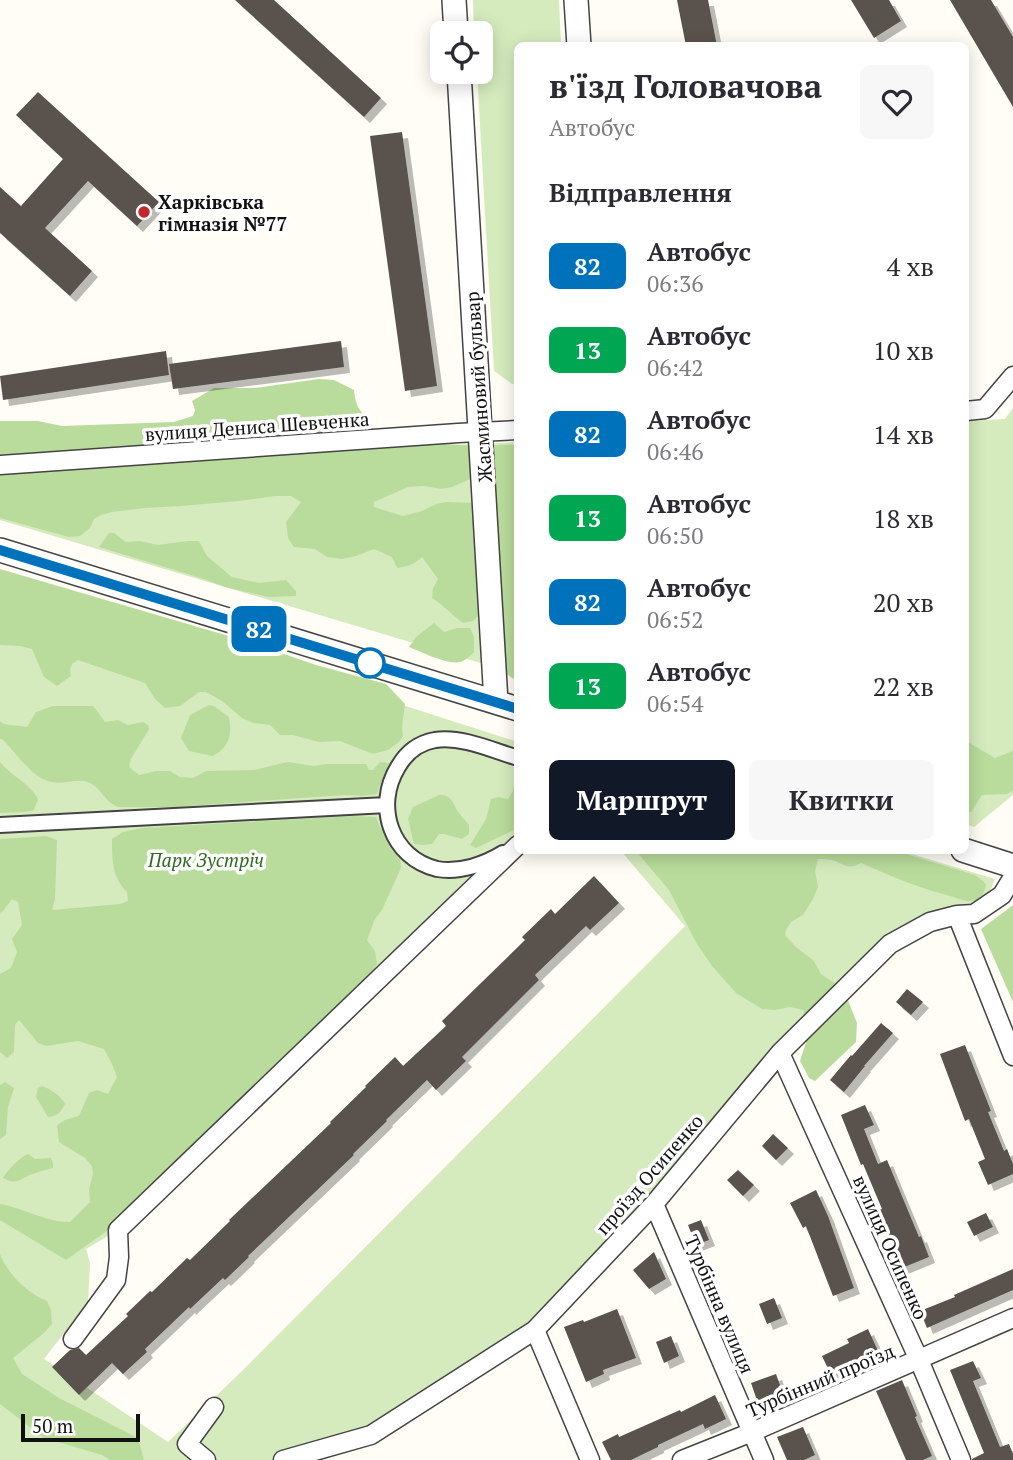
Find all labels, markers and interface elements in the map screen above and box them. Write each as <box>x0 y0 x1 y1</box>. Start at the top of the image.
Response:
map controls <box>430 21 493 84</box>
button: locate <box>430 21 493 84</box>
text: в'їзд Головачова <box>549 64 822 107</box>
button: heart <box>860 65 934 139</box>
text: Автобус <box>549 112 635 143</box>
text: Відправлення <box>549 175 732 209</box>
place label: Харківська гімназія №77 <box>158 189 287 236</box>
marker: Харківська гімназія №77 <box>136 204 152 220</box>
text: Автобус <box>647 234 751 268</box>
text: 4 хв <box>887 249 934 283</box>
text: 82 <box>574 250 601 282</box>
text: 06:36 <box>647 268 704 299</box>
street label: Жасминовий бульвар <box>459 291 497 483</box>
text: Автобус <box>647 318 751 352</box>
text: 10 хв <box>873 333 934 367</box>
text: 13 <box>574 334 601 366</box>
text: 06:42 <box>647 352 704 383</box>
text: Автобус <box>647 402 751 436</box>
street label: вулиця Дениса Шевченка <box>144 406 370 446</box>
text: 14 хв <box>873 417 934 451</box>
text: 82 <box>574 418 601 450</box>
text: 06:46 <box>647 436 704 467</box>
text: Автобус <box>647 486 751 520</box>
text: 18 хв <box>873 501 934 535</box>
text: 13 <box>574 502 601 534</box>
text: 06:50 <box>647 520 704 551</box>
text: Автобус <box>647 570 751 604</box>
text: 20 хв <box>873 585 934 619</box>
text: 82 <box>574 586 601 618</box>
text: 06:52 <box>647 604 704 635</box>
line badge: 82 <box>228 606 290 652</box>
text: 82 <box>245 613 273 645</box>
unlabelled marker <box>355 648 385 678</box>
text: Автобус <box>647 654 751 688</box>
text: 22 хв <box>873 669 934 703</box>
text: 13 <box>574 670 601 702</box>
text: 06:54 <box>647 688 704 719</box>
button: Маршрут <box>549 760 735 840</box>
button: Квитки <box>749 760 934 840</box>
park label: Парк Зустріч <box>147 847 264 872</box>
street label: проїзд Осипенко <box>590 1108 708 1240</box>
street label: вулиця Осипенко <box>848 1171 934 1323</box>
street label: Турбінна вулиця <box>679 1231 761 1377</box>
street label: Турбінний проїзд <box>742 1337 898 1422</box>
scale bar <box>21 1411 140 1443</box>
text: 50 m <box>32 1413 73 1438</box>

